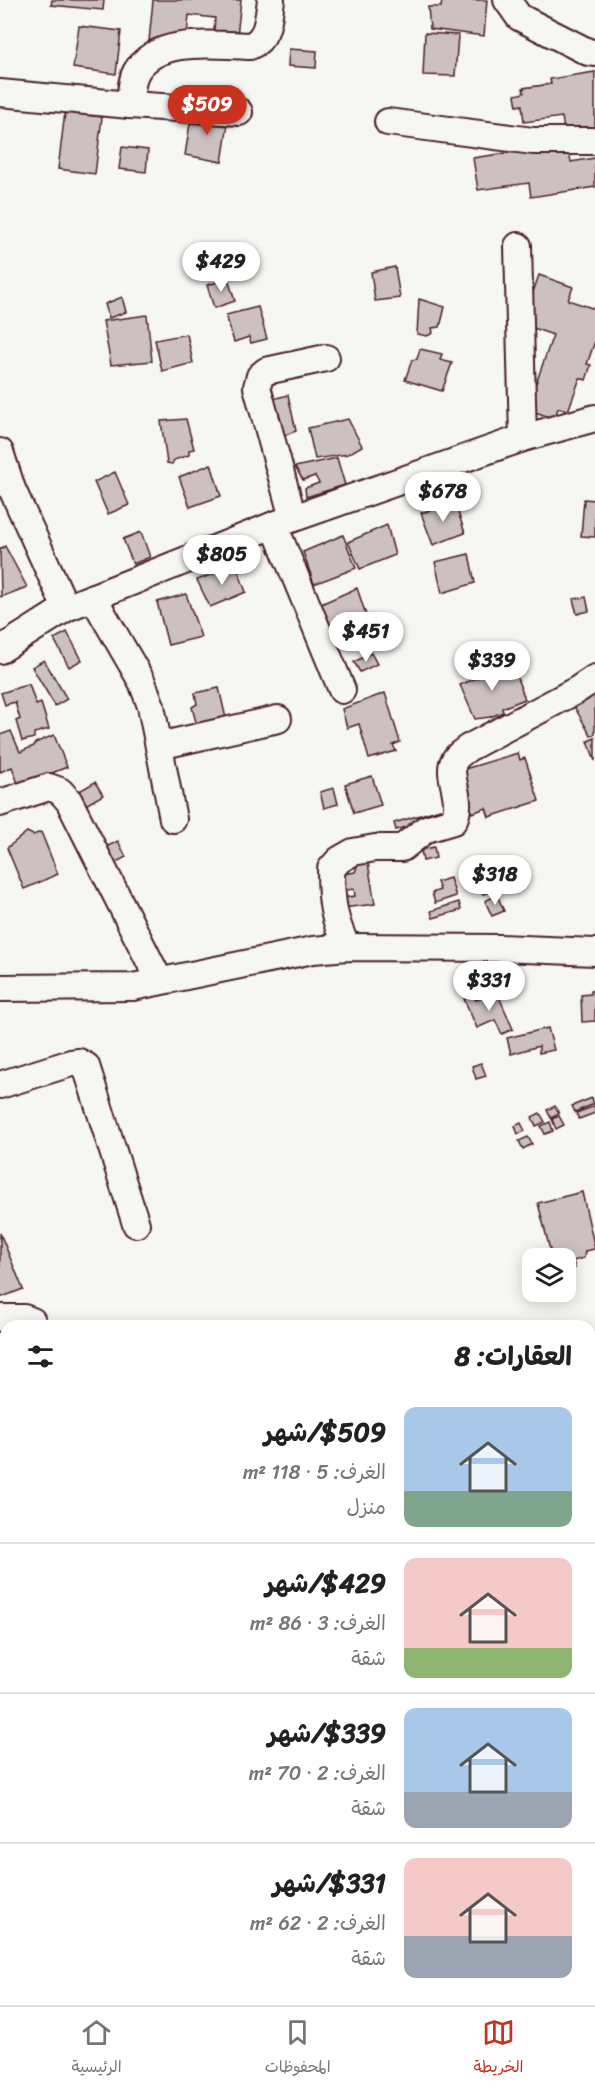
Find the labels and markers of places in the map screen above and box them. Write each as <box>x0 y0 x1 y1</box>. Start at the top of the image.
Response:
pin: $509 <box>171 85 243 136</box>
pin: $429 <box>185 242 257 293</box>
pin: $678 <box>407 472 479 523</box>
pin: $805 <box>186 535 258 586</box>
pin: $451 <box>330 612 402 663</box>
pin: $339 <box>456 641 528 692</box>
pin: $318 <box>459 855 531 906</box>
pin: $331 <box>453 961 525 1012</box>

